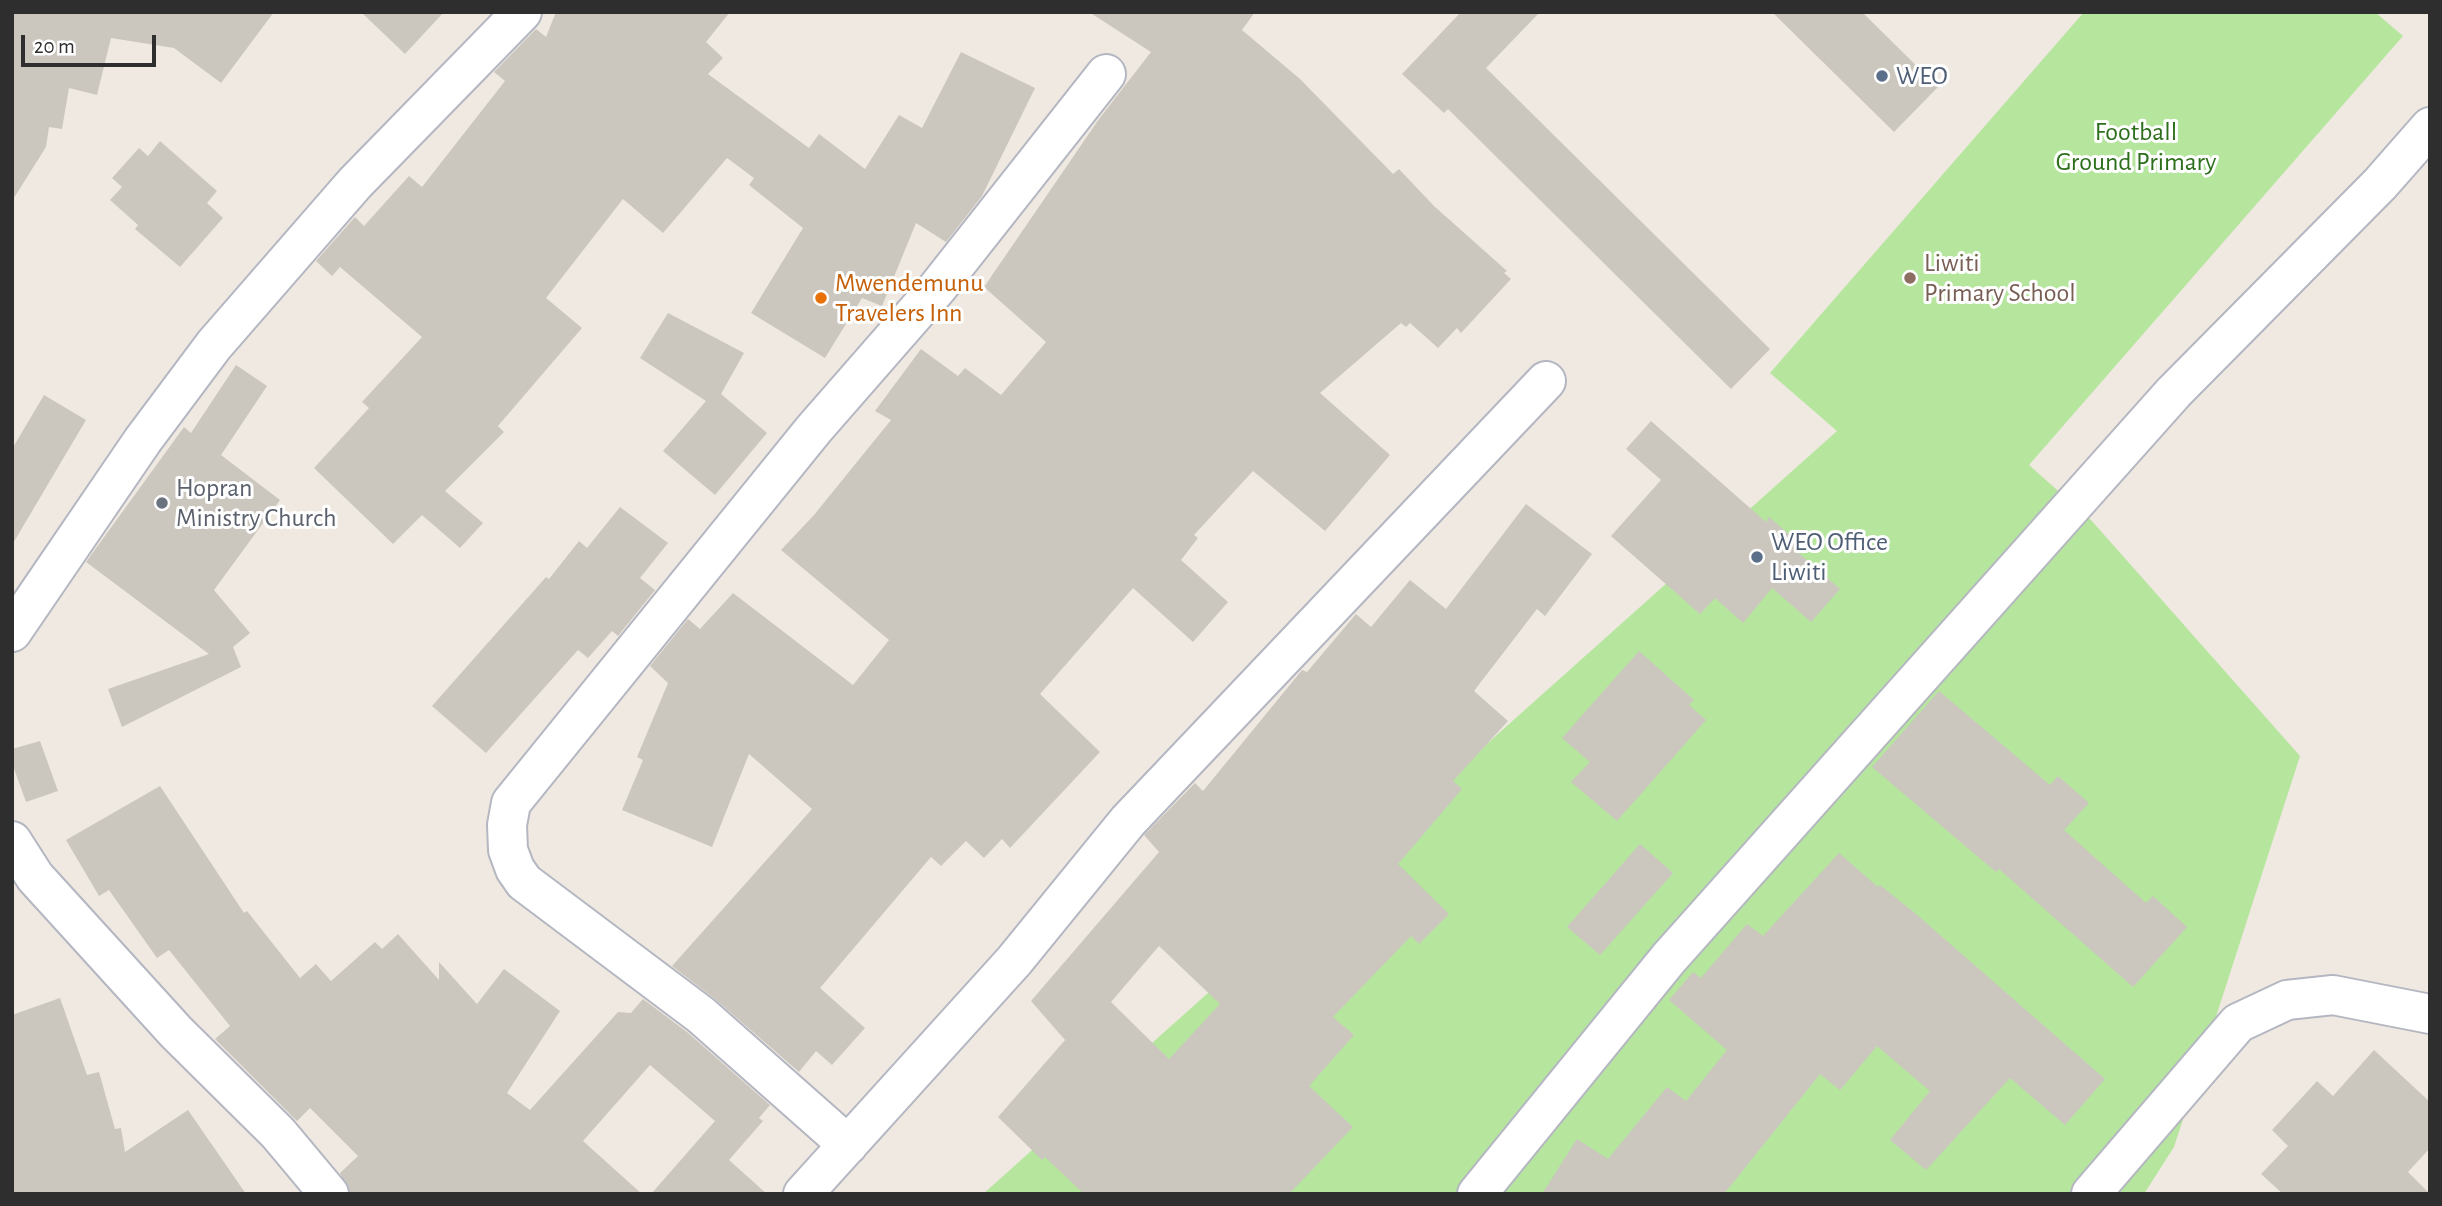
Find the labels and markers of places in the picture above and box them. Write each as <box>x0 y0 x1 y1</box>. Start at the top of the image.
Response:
place label: WEO <box>1896 60 1948 92</box>
marker: WEO <box>1874 68 1890 84</box>
place label: Liwiti Primary School <box>1924 247 2076 308</box>
place label: Mwendemunu Travelers Inn <box>835 267 984 328</box>
marker: Liwiti Primary School <box>1902 270 1918 286</box>
marker: Mwendemunu Travelers Inn <box>813 290 829 306</box>
place label: Hopran Ministry Church <box>176 472 336 534</box>
marker: Hopran Ministry Church <box>154 495 170 511</box>
place label: WEO Office Liwiti <box>1771 526 1888 588</box>
marker: WEO Office Liwiti <box>1749 549 1765 565</box>

